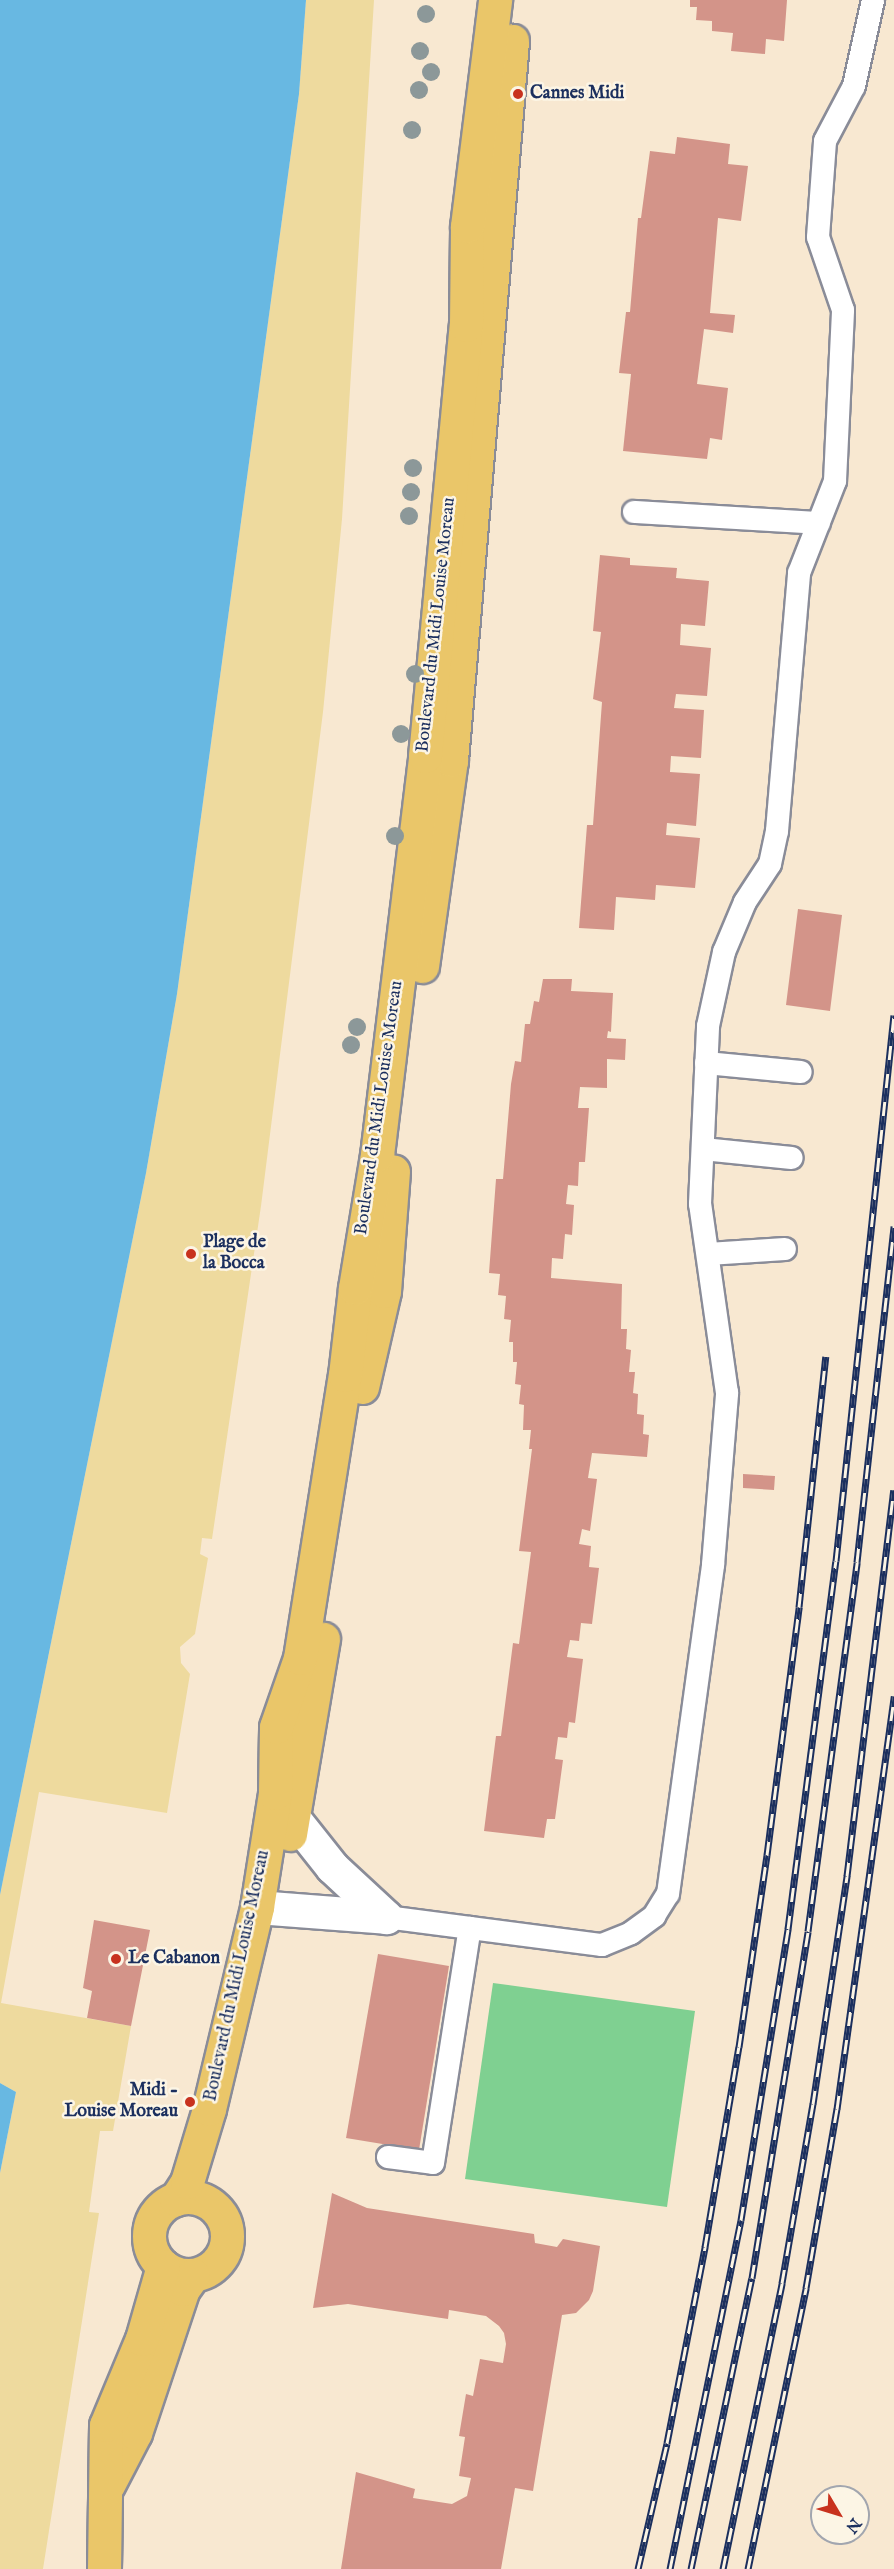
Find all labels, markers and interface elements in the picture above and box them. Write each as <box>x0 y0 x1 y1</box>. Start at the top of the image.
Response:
place label: Cannes Midi <box>530 83 624 105</box>
marker: Cannes Midi <box>511 87 525 101</box>
street label: Boulevard du Midi Louise Moreau <box>413 496 461 754</box>
street label: Boulevard du Midi Louise Moreau <box>351 980 409 1236</box>
place label: Plage de la Bocca <box>203 1233 266 1276</box>
marker: Plage de la Bocca <box>184 1247 198 1261</box>
street label: Boulevard du Midi Louise Moreau <box>201 1848 275 2104</box>
place label: Le Cabanon <box>128 1948 220 1970</box>
marker: Le Cabanon <box>109 1952 123 1966</box>
place label: Midi - Louise Moreau <box>64 2081 178 2124</box>
marker: Midi - Louise Moreau <box>183 2095 197 2109</box>
north arrow <box>810 2485 870 2545</box>
text: N <box>840 2513 865 2536</box>

